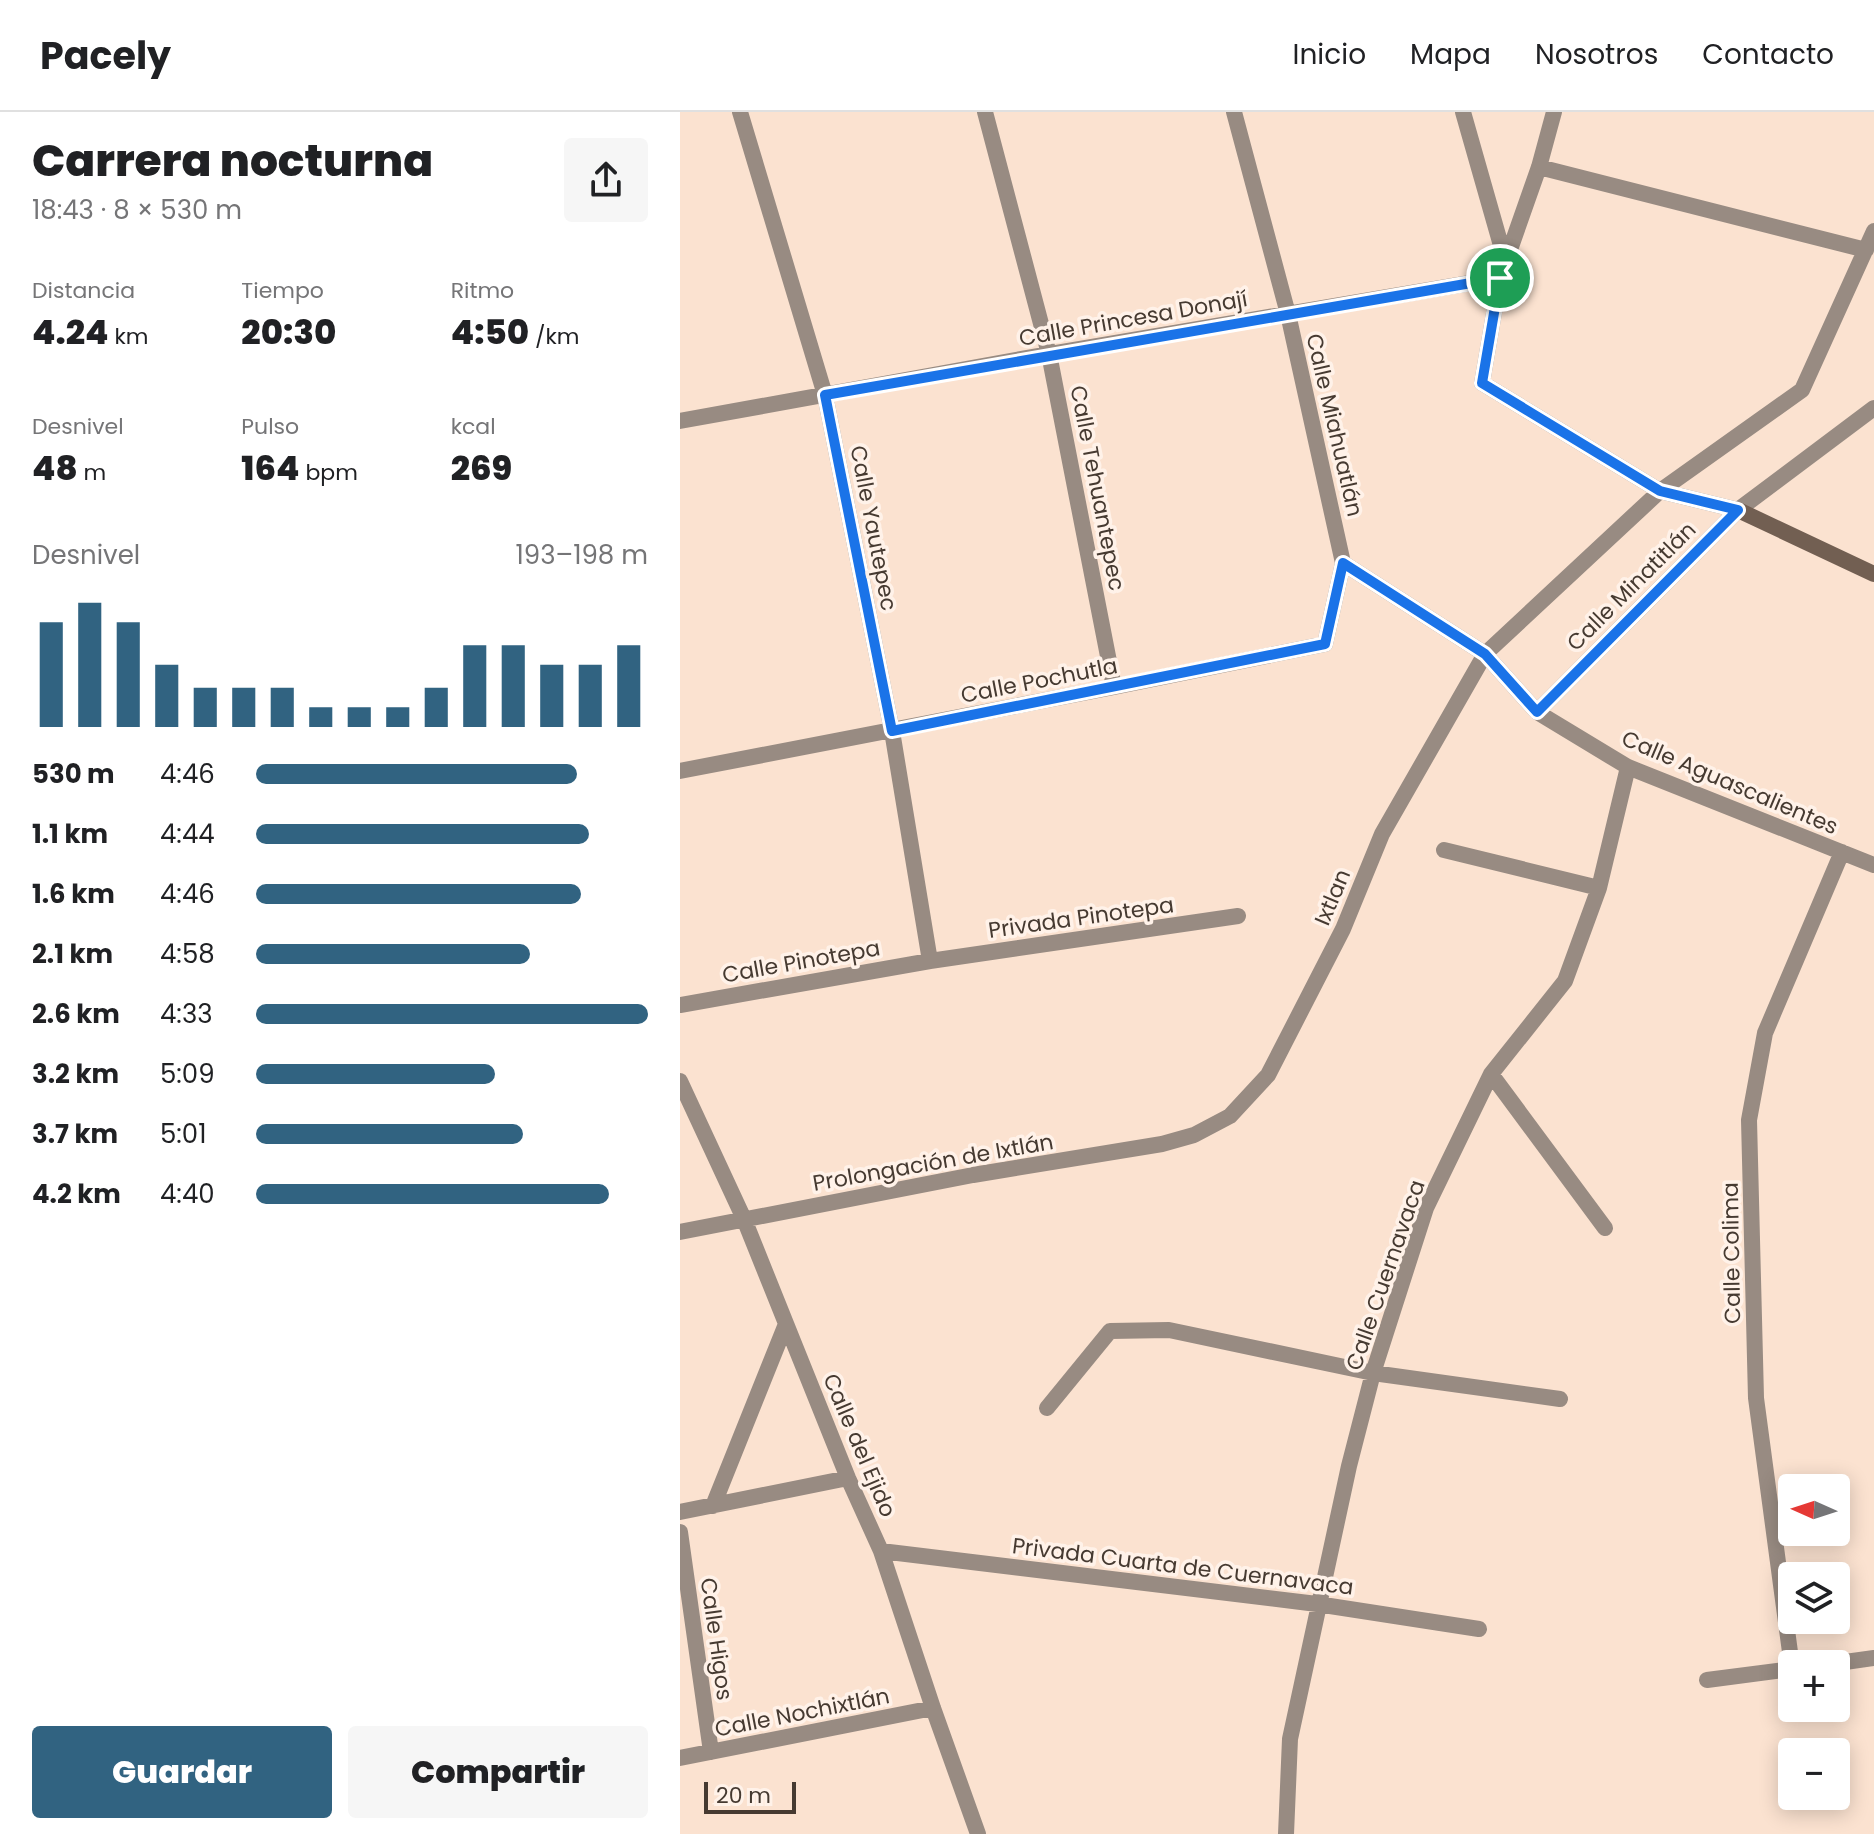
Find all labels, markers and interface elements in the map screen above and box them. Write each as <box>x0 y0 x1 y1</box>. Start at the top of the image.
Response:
text: Pacely <box>40 29 171 82</box>
text: Inicio <box>1293 35 1366 74</box>
text: Mapa <box>1410 35 1491 74</box>
text: Nosotros <box>1535 35 1658 74</box>
text: Contacto <box>1702 35 1834 74</box>
text: Carrera nocturna <box>32 130 433 191</box>
button: share <box>564 138 648 222</box>
text: 18:43 · 8 × 530 m <box>32 192 242 228</box>
pin <box>1466 244 1534 312</box>
icon: arrive <box>1478 256 1522 300</box>
text: Distancia <box>32 275 135 306</box>
text: Tiempo <box>241 275 324 306</box>
text: Ritmo <box>451 275 514 306</box>
street label: Calle Princesa Donají <box>1016 283 1250 354</box>
text: 4.24 <box>32 308 109 356</box>
text: 20:30 <box>241 308 336 356</box>
text: 4:50 <box>451 308 529 356</box>
text: km <box>109 321 148 352</box>
text: /km <box>529 321 579 352</box>
street label: Calle Miahuatlán <box>1298 331 1371 520</box>
street label: Calle Tehuantepec <box>1062 383 1133 593</box>
text: Desnivel <box>32 411 124 442</box>
text: Pulso <box>241 411 299 442</box>
text: kcal <box>451 411 496 442</box>
street label: Calle Yautepec <box>842 443 905 613</box>
text: 48 <box>32 444 78 492</box>
text: 164 <box>241 444 300 492</box>
text: 269 <box>451 444 512 492</box>
text: m <box>78 457 106 488</box>
text: bpm <box>300 457 358 488</box>
street label: Calle Minatitlán <box>1560 515 1703 658</box>
text: Desnivel <box>32 537 140 573</box>
text: 193–198 m <box>516 537 648 573</box>
street label: Calle Pochutla <box>958 650 1120 711</box>
street label: Calle Aguascalientes <box>1617 723 1843 842</box>
text: 530 m <box>32 756 115 792</box>
text: 4:46 <box>160 756 215 792</box>
text: 1.1 km <box>32 816 108 852</box>
text: 4:44 <box>160 816 215 852</box>
street label: Ixtlan <box>1307 864 1358 930</box>
text: 1.6 km <box>32 876 115 912</box>
text: 4:46 <box>160 876 215 912</box>
street label: Privada Pinotepa <box>986 889 1176 946</box>
street label: Calle Pinotepa <box>720 932 883 991</box>
text: 2.1 km <box>32 936 113 972</box>
text: 4:58 <box>160 936 215 972</box>
text: 2.6 km <box>32 996 120 1032</box>
text: 4:33 <box>160 996 213 1032</box>
text: 3.2 km <box>32 1056 119 1092</box>
text: 5:09 <box>160 1056 215 1092</box>
text: 3.7 km <box>32 1116 118 1152</box>
text: 5:01 <box>160 1116 207 1152</box>
street label: Prolongación de Ixtlán <box>810 1126 1056 1199</box>
text: 4.2 km <box>32 1176 121 1212</box>
text: 4:40 <box>160 1176 215 1212</box>
street label: Calle Cuernavaca <box>1338 1176 1433 1375</box>
street label: Calle Colima <box>1715 1182 1748 1324</box>
street label: Calle del Ejido <box>815 1369 904 1522</box>
north arrow <box>1778 1474 1850 1546</box>
map controls <box>1778 1474 1850 1810</box>
street label: Privada Cuarta de Cuernavaca <box>1010 1530 1355 1603</box>
button: layers <box>1778 1562 1850 1634</box>
street label: Calle Higos <box>693 1576 740 1702</box>
button: + <box>1778 1650 1850 1722</box>
street label: Calle Nochixtlán <box>712 1680 892 1745</box>
button: Guardar <box>32 1726 332 1818</box>
button: Compartir <box>348 1726 648 1818</box>
button: − <box>1778 1738 1850 1810</box>
scale bar <box>704 1778 796 1814</box>
text: 20 m <box>716 1780 771 1811</box>

